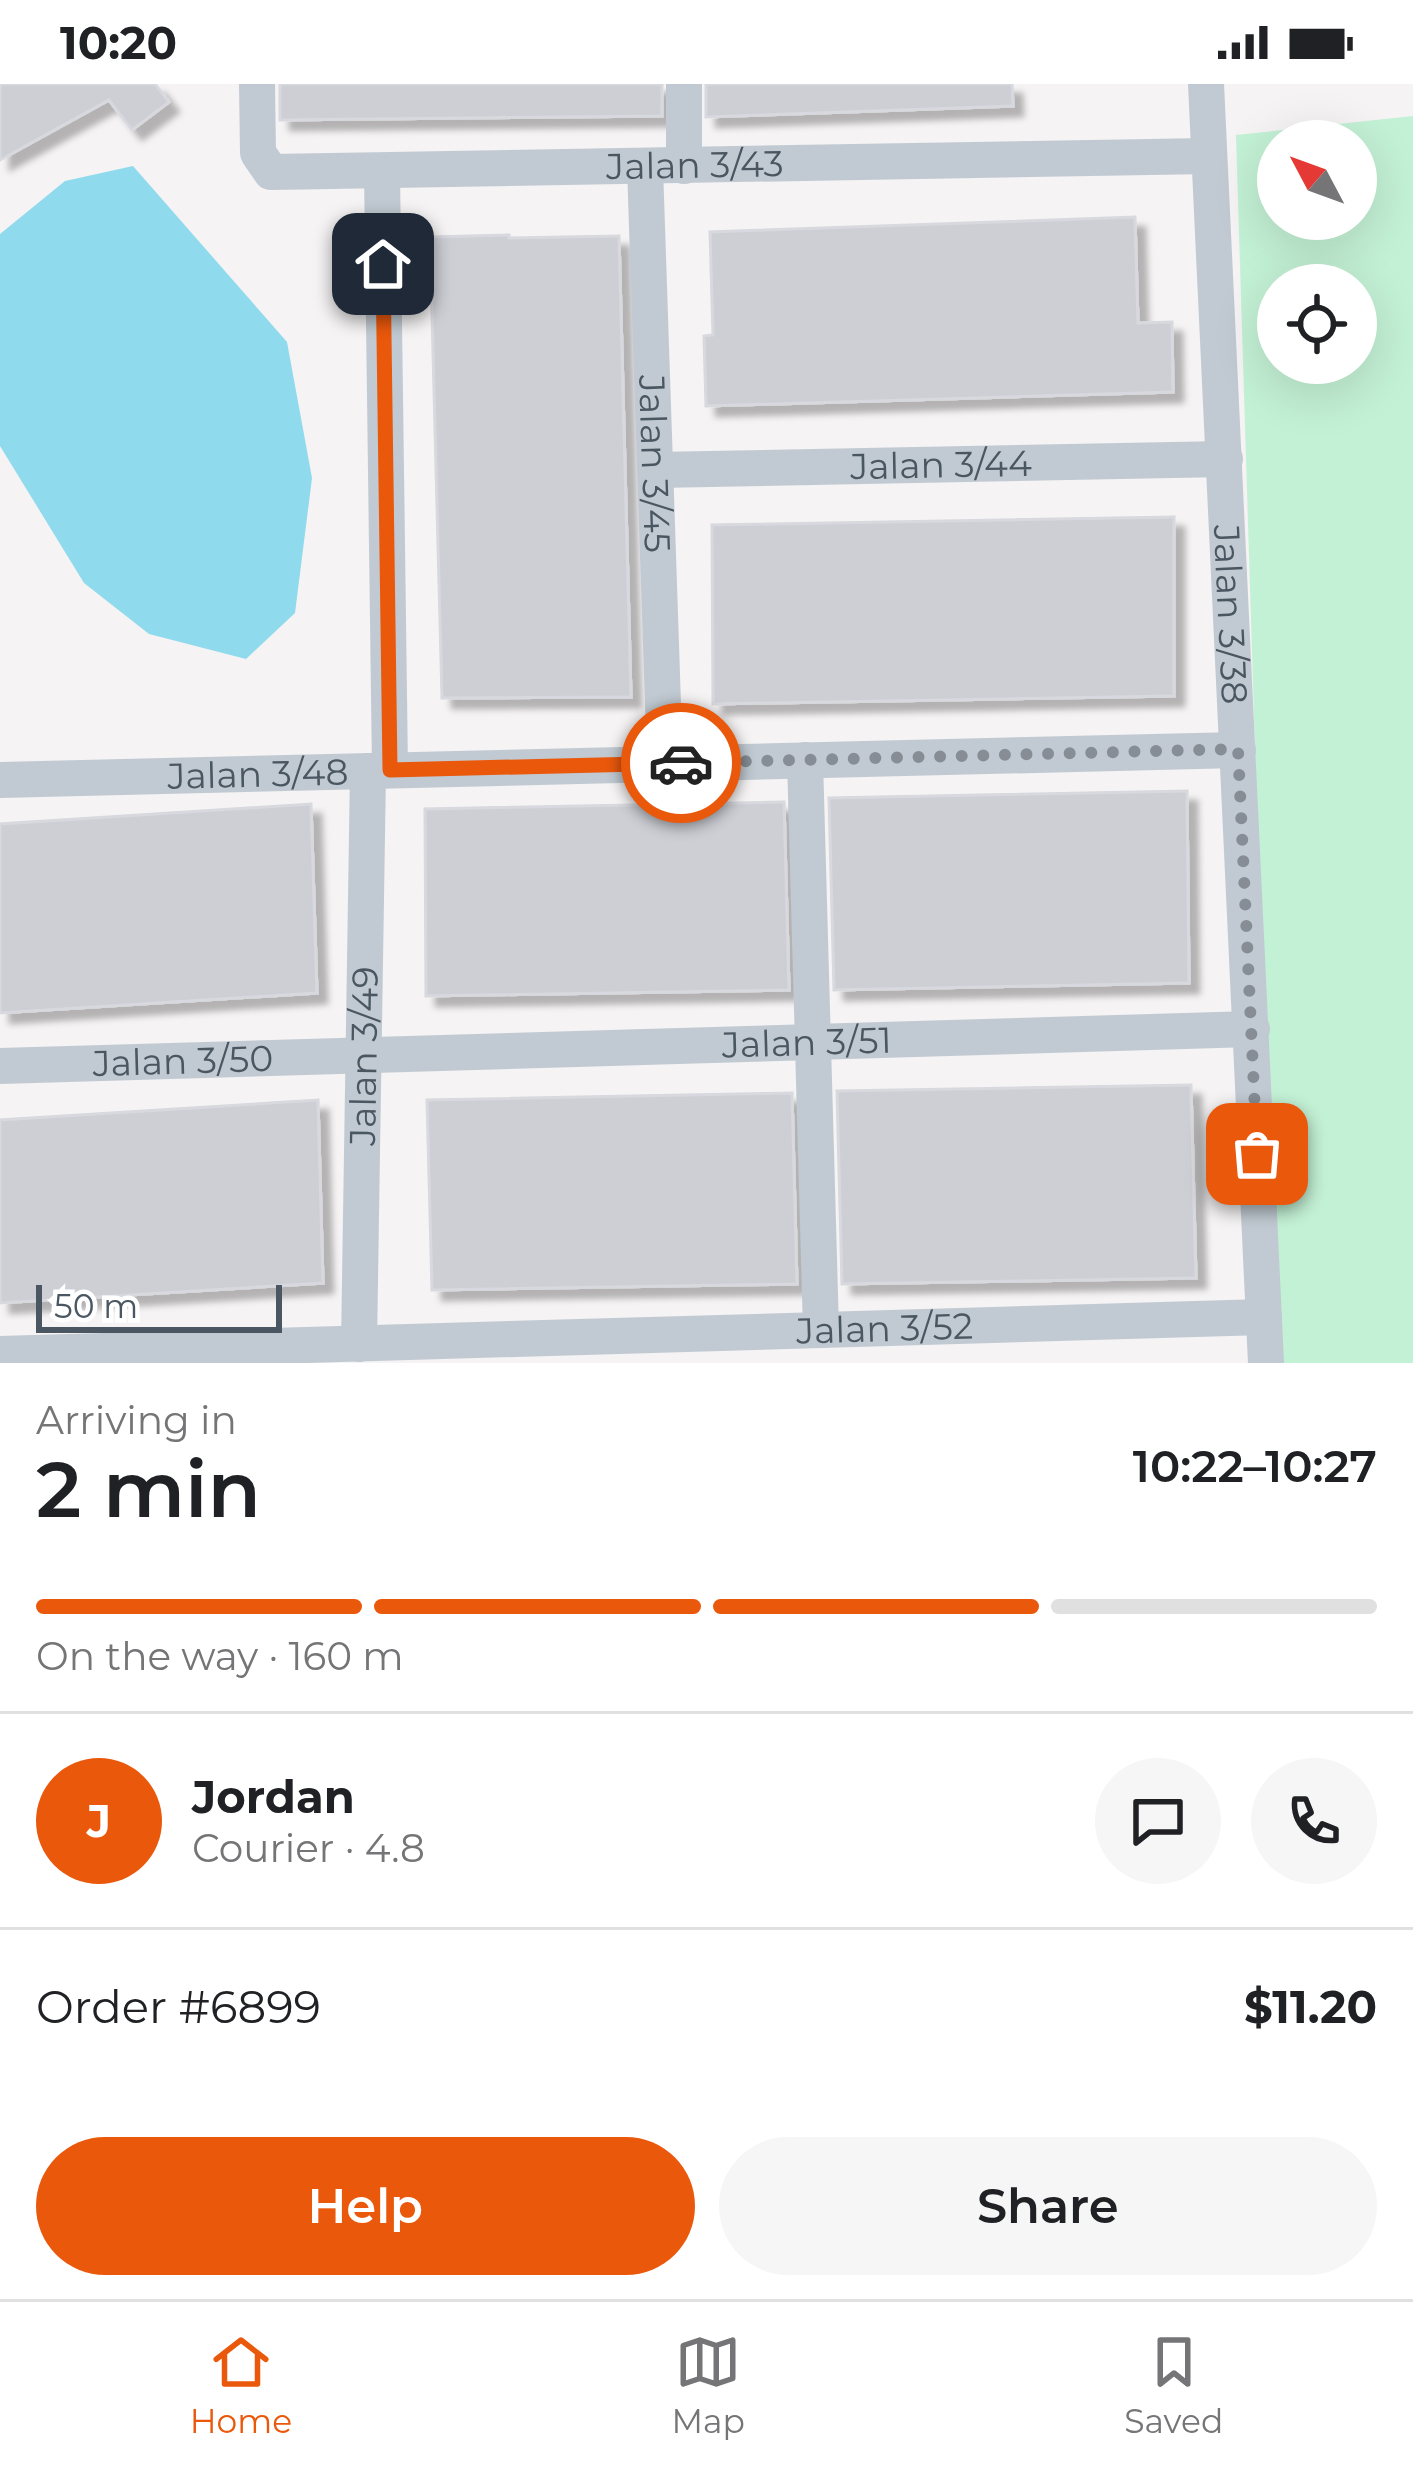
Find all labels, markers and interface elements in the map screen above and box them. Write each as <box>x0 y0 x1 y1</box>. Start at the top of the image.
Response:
text: 10:20 <box>60 15 177 70</box>
north arrow <box>1257 120 1377 240</box>
map controls <box>1257 120 1377 384</box>
street label: Jalan 3/43 <box>605 141 784 188</box>
pin <box>332 213 434 315</box>
icon: home <box>350 231 416 297</box>
button: locate <box>1257 264 1377 384</box>
street label: Jalan 3/45 <box>630 373 680 554</box>
street label: Jalan 3/44 <box>849 441 1032 488</box>
street label: Jalan 3/38 <box>1205 523 1257 705</box>
courier <box>621 703 741 823</box>
icon: car <box>648 730 714 796</box>
street label: Jalan 3/48 <box>166 750 349 798</box>
street label: Jalan 3/49 <box>340 966 387 1147</box>
street label: Jalan 3/51 <box>720 1018 892 1067</box>
street label: Jalan 3/50 <box>91 1036 274 1085</box>
pin <box>1206 1103 1308 1205</box>
icon: bag <box>1224 1121 1290 1187</box>
scale bar <box>36 1279 282 1332</box>
text: 50 m <box>54 1286 138 1326</box>
street label: Jalan 3/52 <box>794 1304 974 1353</box>
text: Arriving in <box>36 1396 237 1444</box>
text: 10:22–10:27 <box>1133 1438 1377 1493</box>
text: 2 min <box>36 1441 261 1537</box>
text: On the way · 160 m <box>36 1632 404 1680</box>
button: chat <box>1095 1758 1221 1884</box>
button: phone <box>1251 1758 1377 1884</box>
text: Jordan <box>192 1769 355 1824</box>
text: J <box>87 1793 111 1848</box>
text: Courier · 4.8 <box>192 1824 425 1872</box>
text: Order #6899 <box>36 1979 321 2034</box>
text: $11.20 <box>1244 1979 1377 2034</box>
button: Help <box>36 2137 695 2275</box>
button: Share <box>719 2137 1377 2275</box>
tab: Home <box>190 2329 292 2441</box>
tab: Map <box>671 2329 745 2441</box>
tab: Saved <box>1124 2329 1223 2441</box>

